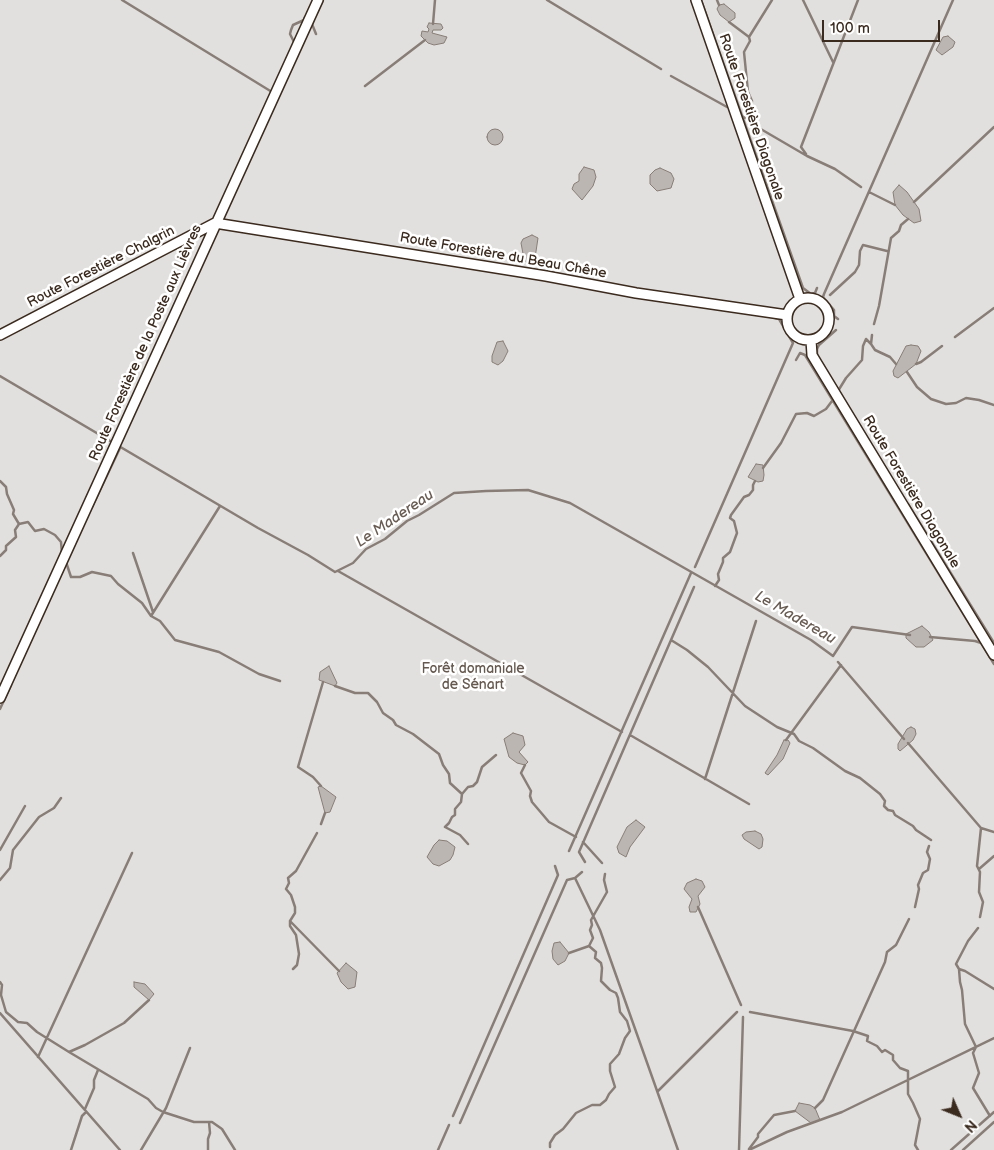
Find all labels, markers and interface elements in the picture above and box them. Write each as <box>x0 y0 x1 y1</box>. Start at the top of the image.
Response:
scale bar <box>824 10 942 42</box>
text: 100 m <box>830 19 870 38</box>
street label: Route Forestière Diagonale <box>715 32 787 202</box>
street label: Route Forestière Chalgrin <box>24 222 178 312</box>
street label: Route Forestière de la Poste aux Lièvres <box>86 222 206 464</box>
street label: Route Forestière du Beau Chêne <box>398 230 608 282</box>
street label: Route Forestière Diagonale <box>859 413 963 571</box>
water label: Le Madereau <box>353 486 437 552</box>
water label: Le Madereau <box>751 588 839 648</box>
park label: Forêt domaniale de Sénart <box>421 661 525 694</box>
north arrow <box>934 1090 984 1140</box>
text: N <box>960 1116 980 1135</box>

